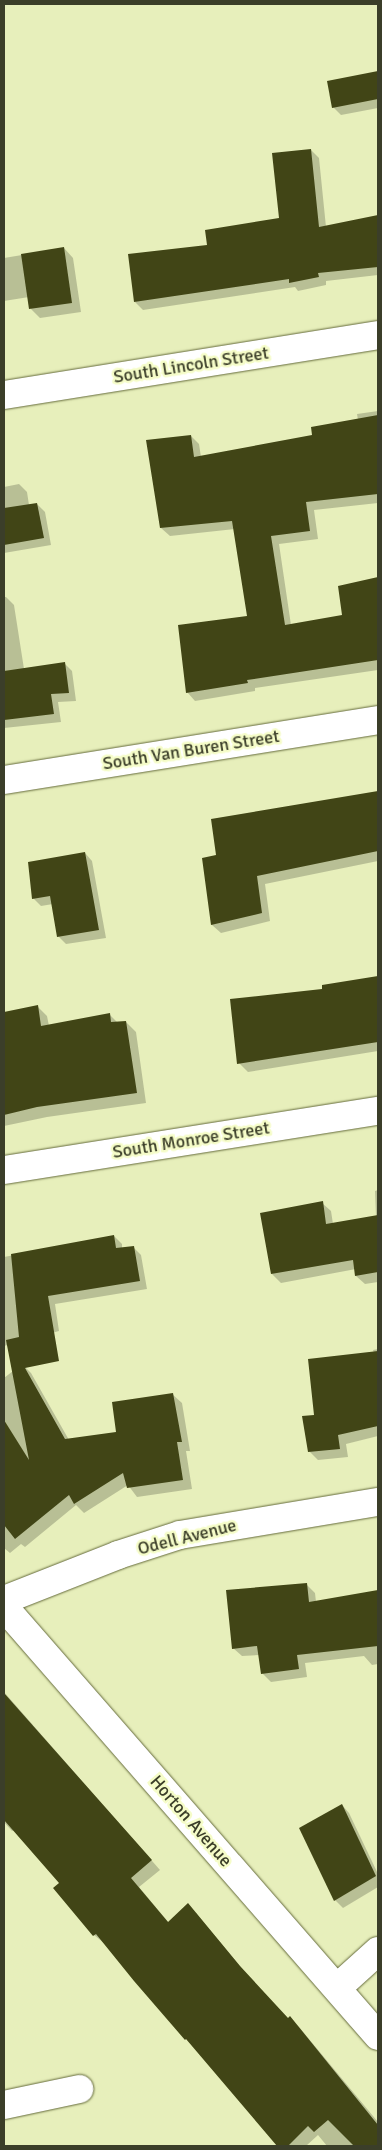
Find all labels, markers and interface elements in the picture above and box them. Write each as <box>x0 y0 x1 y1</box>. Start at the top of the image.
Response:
street label: South Lincoln Street <box>112 342 270 388</box>
street label: South Van Buren Street <box>101 725 281 775</box>
street label: South Monroe Street <box>111 1117 271 1163</box>
street label: Odell Avenue <box>135 1514 239 1560</box>
street label: Horton Avenue <box>145 1771 237 1871</box>

